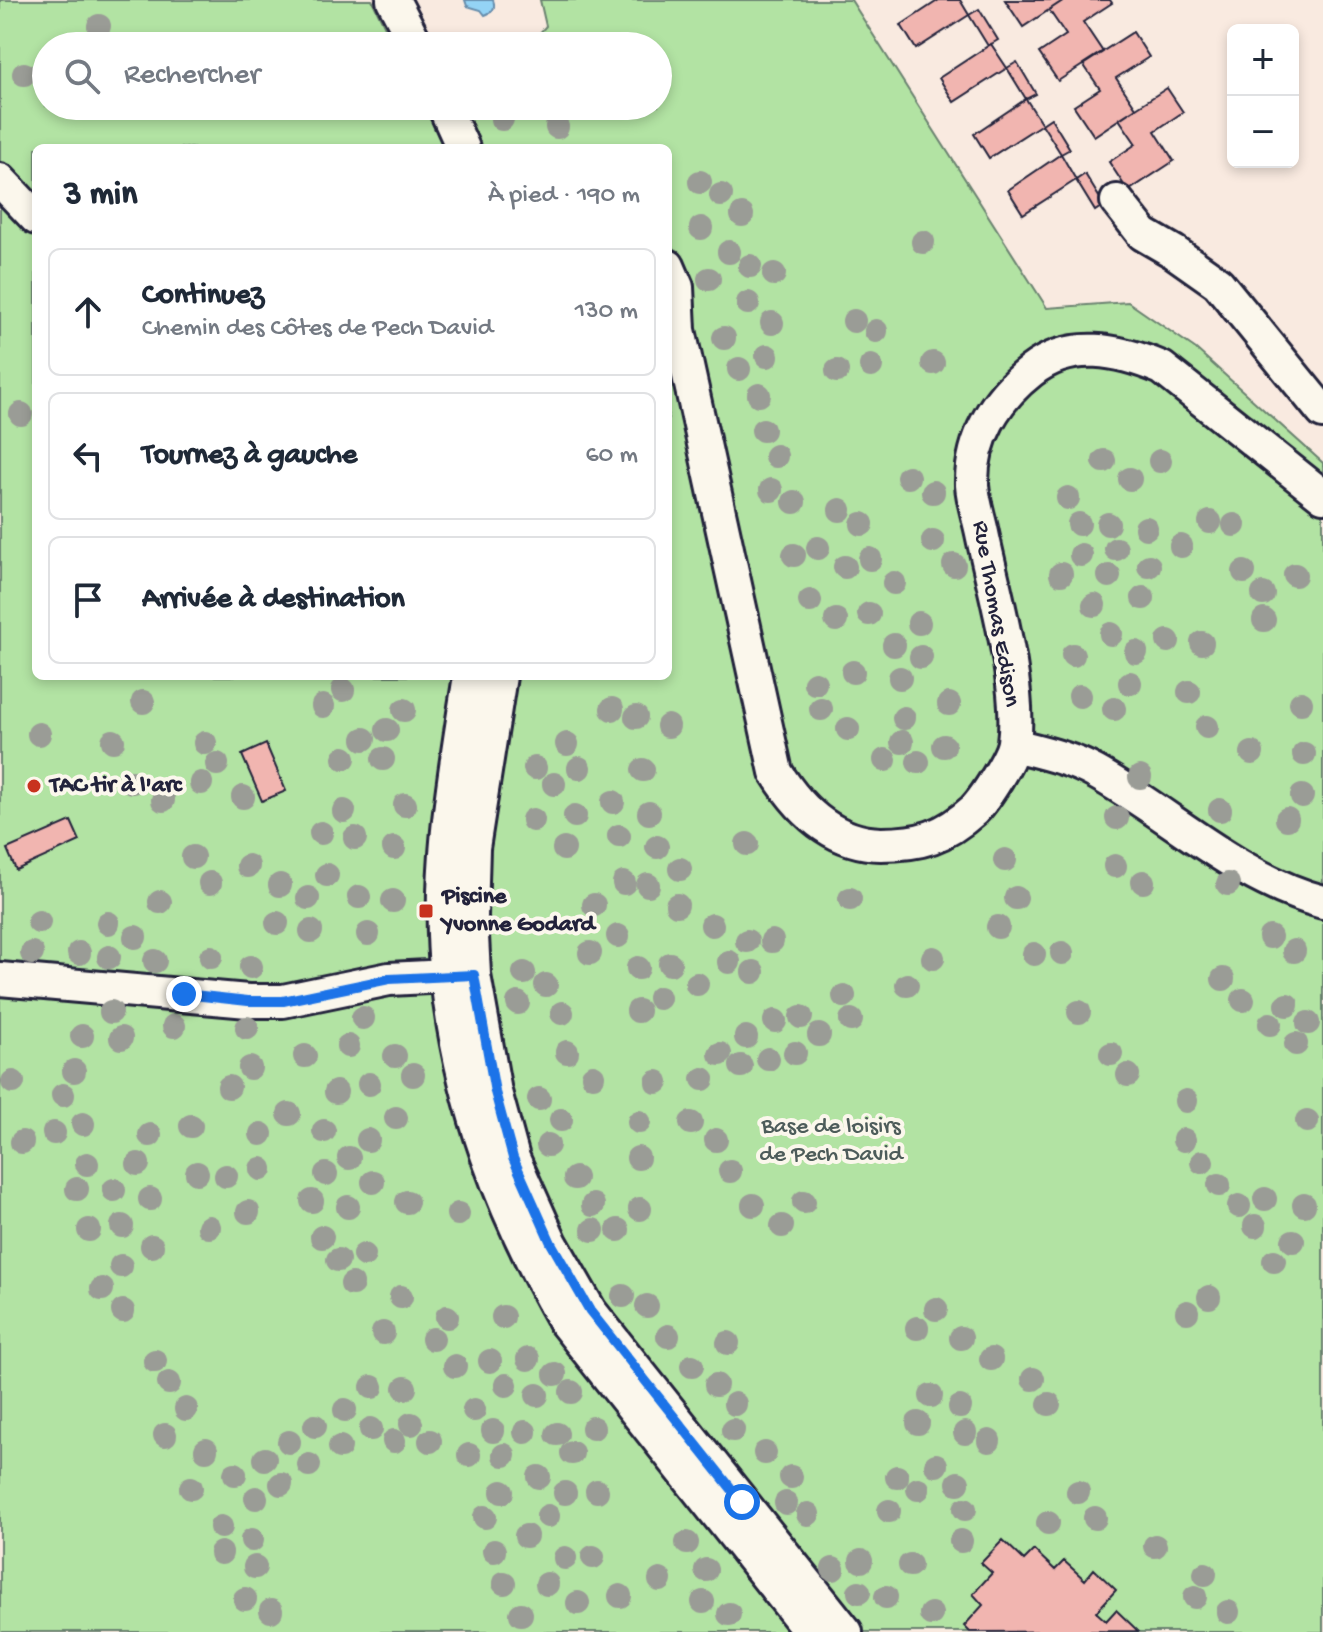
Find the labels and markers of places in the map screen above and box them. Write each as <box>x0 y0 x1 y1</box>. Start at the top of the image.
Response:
place label: TAC tir à l'arc <box>48 772 183 801</box>
marker: TAC tir à l'arc <box>25 777 43 795</box>
place label: Piscine Yvonne Godard <box>439 883 598 940</box>
marker: Piscine Yvonne Godard <box>417 902 435 920</box>

